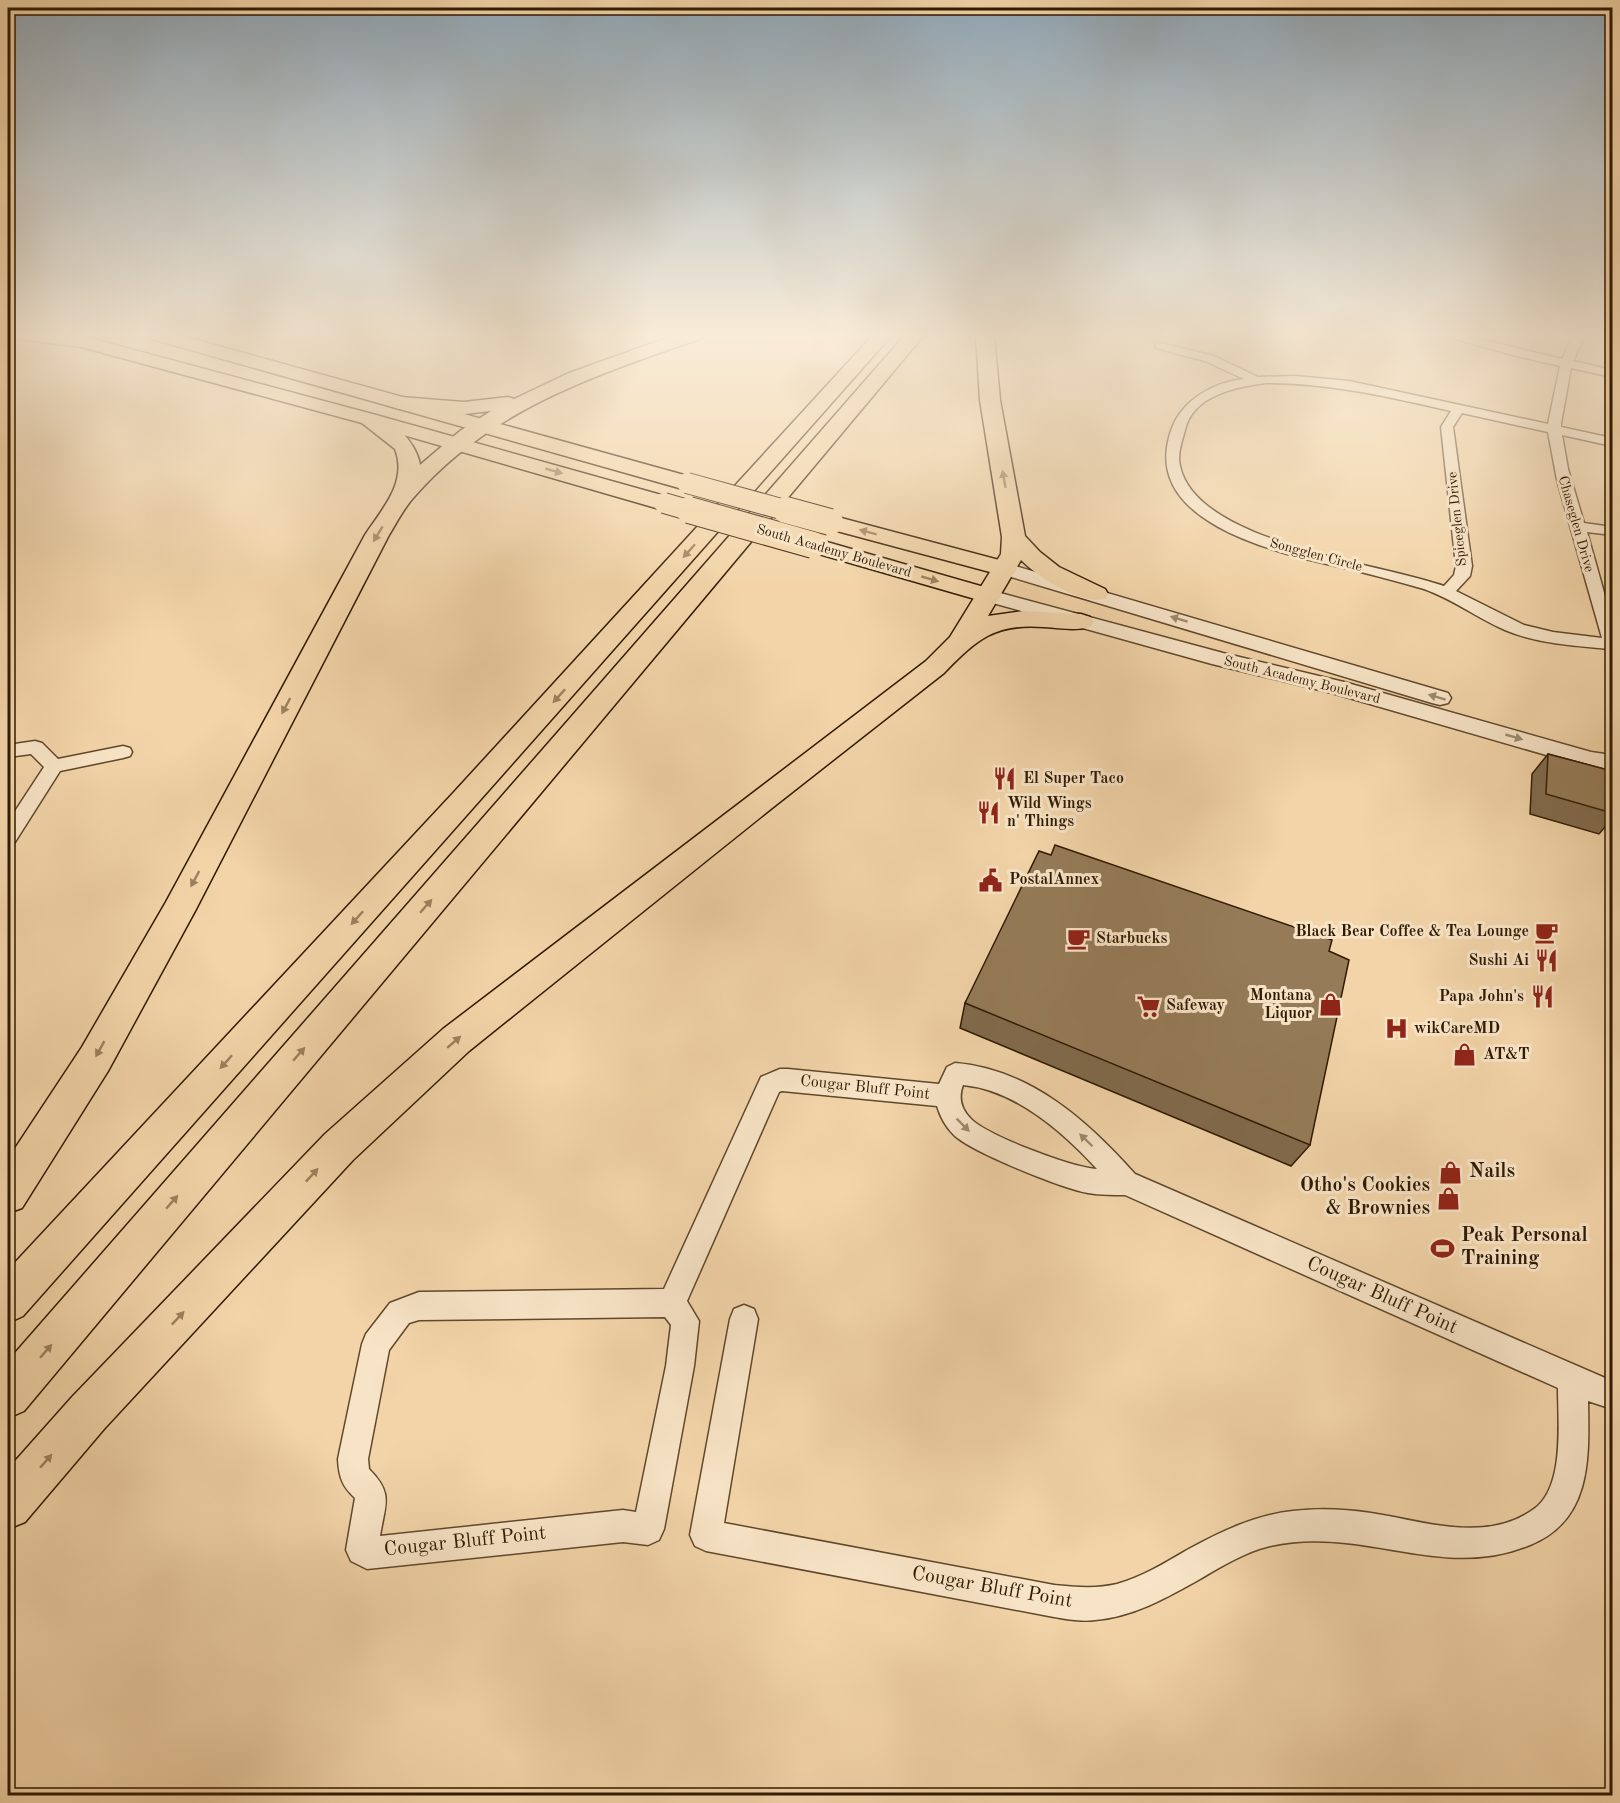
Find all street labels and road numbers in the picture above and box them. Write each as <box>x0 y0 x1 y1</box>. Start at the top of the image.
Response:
street label: Spiceglen Drive <box>1445 471 1469 567</box>
street label: Chaseglen Drive <box>1556 474 1596 574</box>
street label: South Academy Boulevard <box>755 522 913 580</box>
street label: Songglen Circle <box>1268 536 1364 574</box>
street label: South Academy Boulevard <box>1222 654 1382 706</box>
street label: Cougar Bluff Point <box>799 1073 931 1103</box>
street label: Cougar Bluff Point <box>1304 1254 1460 1338</box>
street label: Cougar Bluff Point <box>383 1524 547 1560</box>
street label: Cougar Bluff Point <box>910 1564 1074 1612</box>

